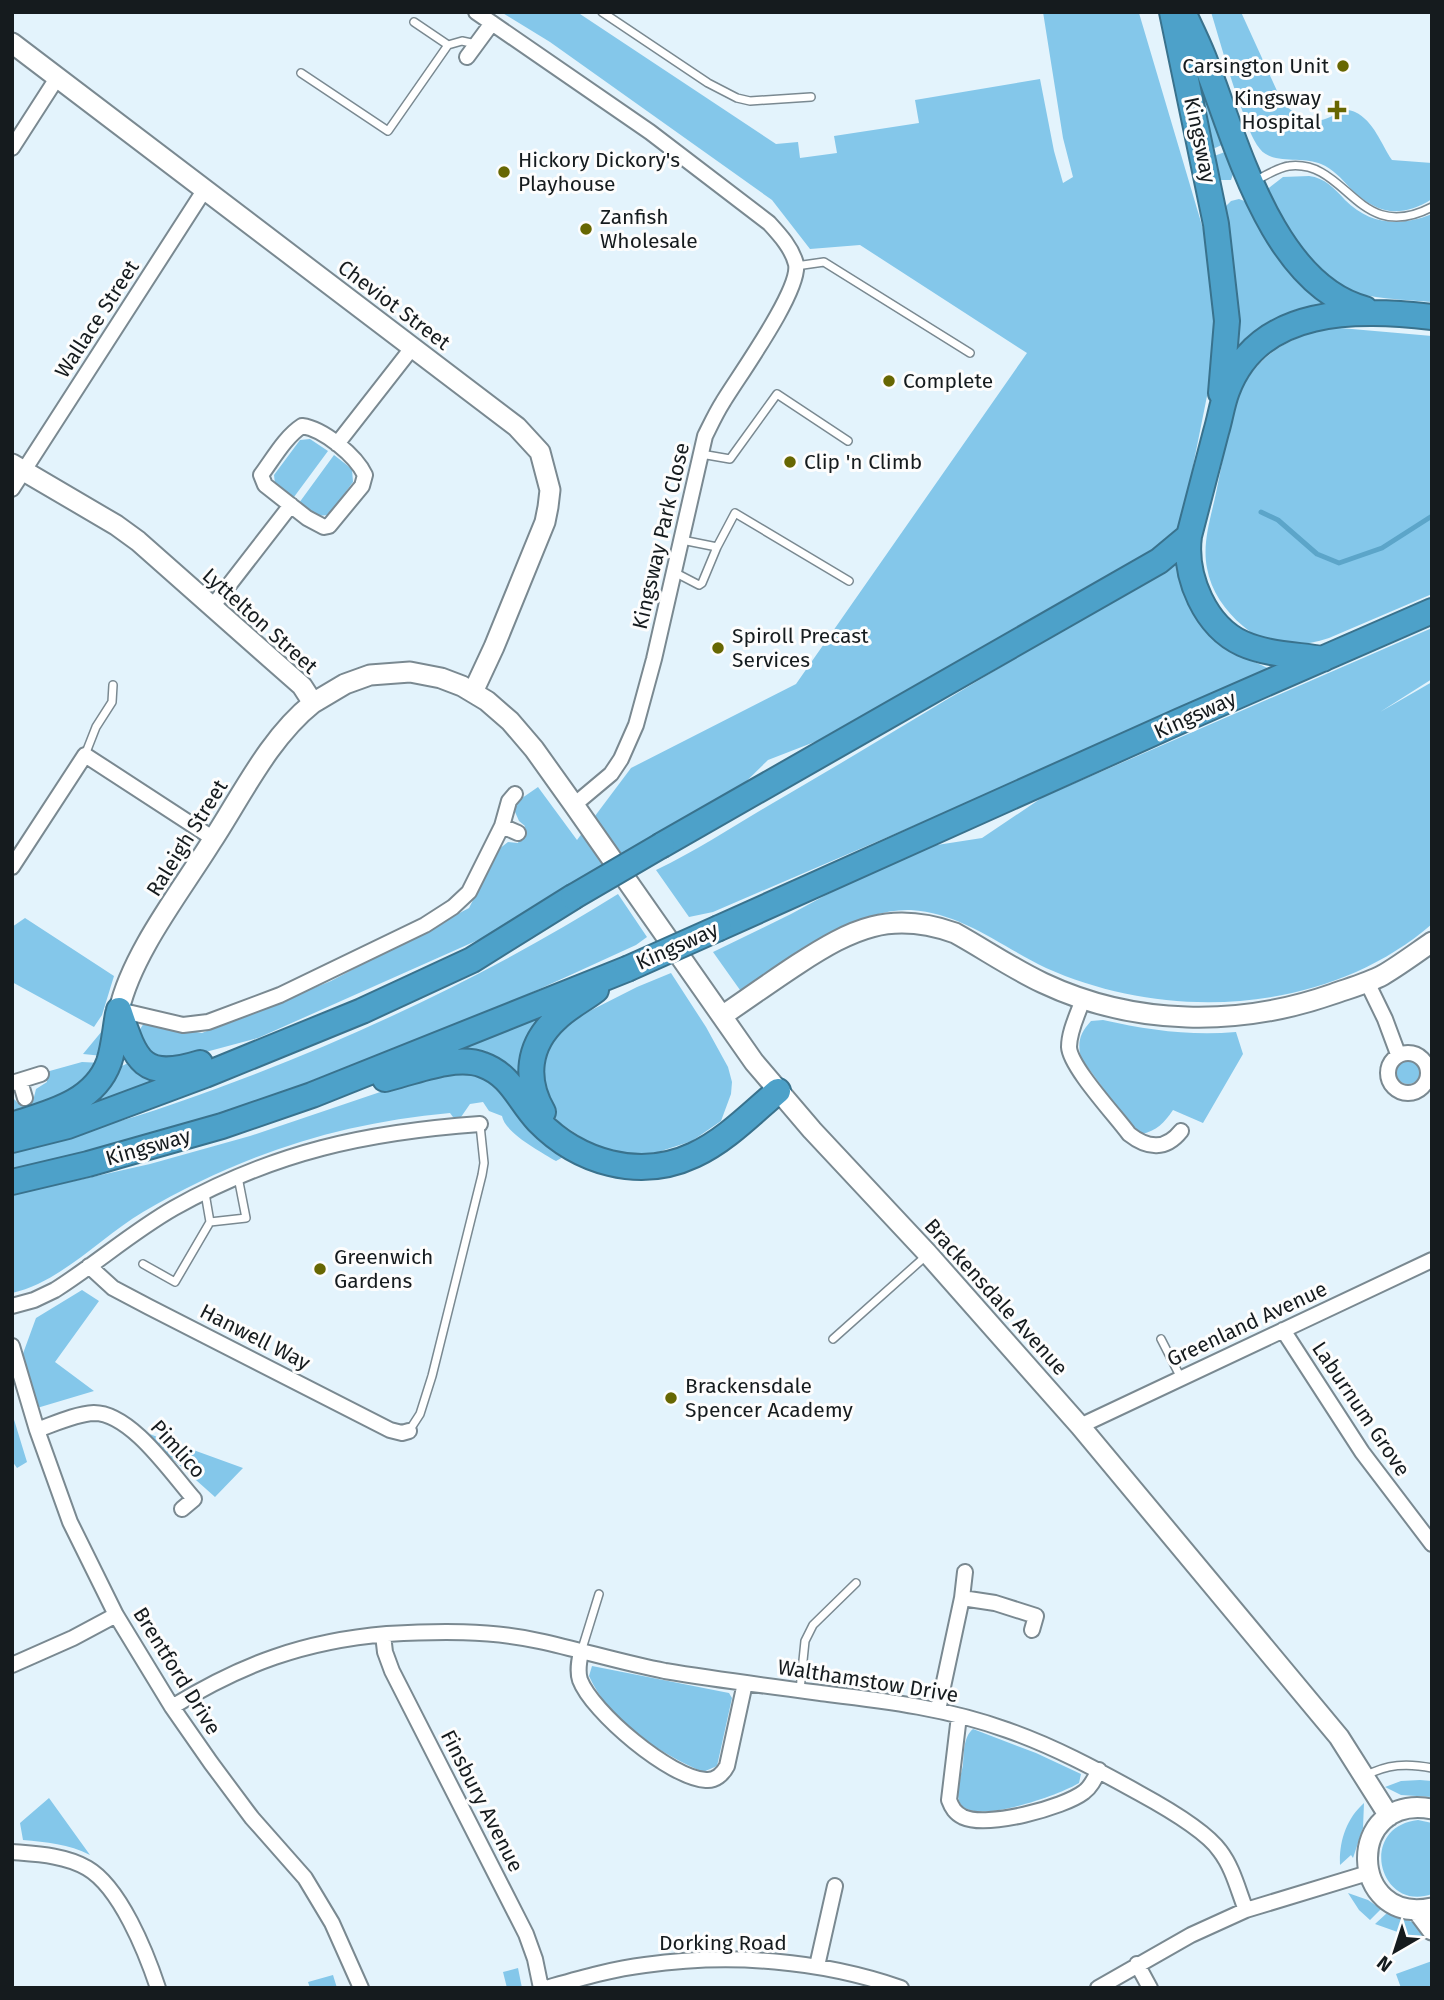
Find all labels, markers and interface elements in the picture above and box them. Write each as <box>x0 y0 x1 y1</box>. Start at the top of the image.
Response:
place label: Carsington Unit <box>1182 53 1329 79</box>
marker: Carsington Unit <box>1335 58 1351 74</box>
place label: Kingsway Hospital <box>1234 85 1322 135</box>
street label: Kingsway <box>1178 95 1222 186</box>
marker: Kingsway Hospital <box>1327 100 1347 120</box>
place label: Hickory Dickory's Playhouse <box>518 147 680 197</box>
marker: Hickory Dickory's Playhouse <box>496 164 512 180</box>
place label: Zanfish Wholesale <box>600 204 698 254</box>
marker: Zanfish Wholesale <box>578 221 594 237</box>
street label: Cheviot Street <box>333 254 456 356</box>
street label: Wallace Street <box>49 255 145 383</box>
place label: Complete <box>903 368 993 394</box>
marker: Complete <box>881 373 897 389</box>
street label: Kingsway Park Close <box>627 440 695 632</box>
place label: Clip 'n Climb <box>804 449 922 475</box>
marker: Clip 'n Climb <box>782 454 798 470</box>
street label: Lyttelton Street <box>197 562 323 680</box>
place label: Spiroll Precast Services <box>732 623 869 673</box>
marker: Spiroll Precast Services <box>710 640 726 656</box>
street label: Kingsway <box>1150 685 1241 745</box>
street label: Raleigh Street <box>141 774 233 901</box>
street label: Kingsway <box>632 916 723 976</box>
street label: Kingsway <box>102 1122 194 1172</box>
street label: Brackensdale Avenue <box>919 1213 1073 1381</box>
place label: Greenwich Gardens <box>334 1244 433 1294</box>
marker: Greenwich Gardens <box>312 1261 328 1277</box>
street label: Greenland Avenue <box>1163 1276 1331 1372</box>
street label: Hanwell Way <box>195 1298 315 1376</box>
street label: Laburnum Grove <box>1306 1337 1416 1481</box>
place label: Brackensdale Spencer Academy <box>685 1373 854 1423</box>
marker: Brackensdale Spencer Academy <box>663 1390 679 1406</box>
street label: Pimlico <box>145 1414 211 1484</box>
street label: Brentford Drive <box>127 1602 227 1740</box>
street label: Walthamstow Drive <box>776 1654 960 1708</box>
street label: Finsbury Avenue <box>435 1726 529 1876</box>
north arrow <box>1360 1916 1430 1986</box>
street label: Dorking Road <box>659 1930 787 1956</box>
text: N <box>1372 1951 1397 1977</box>

